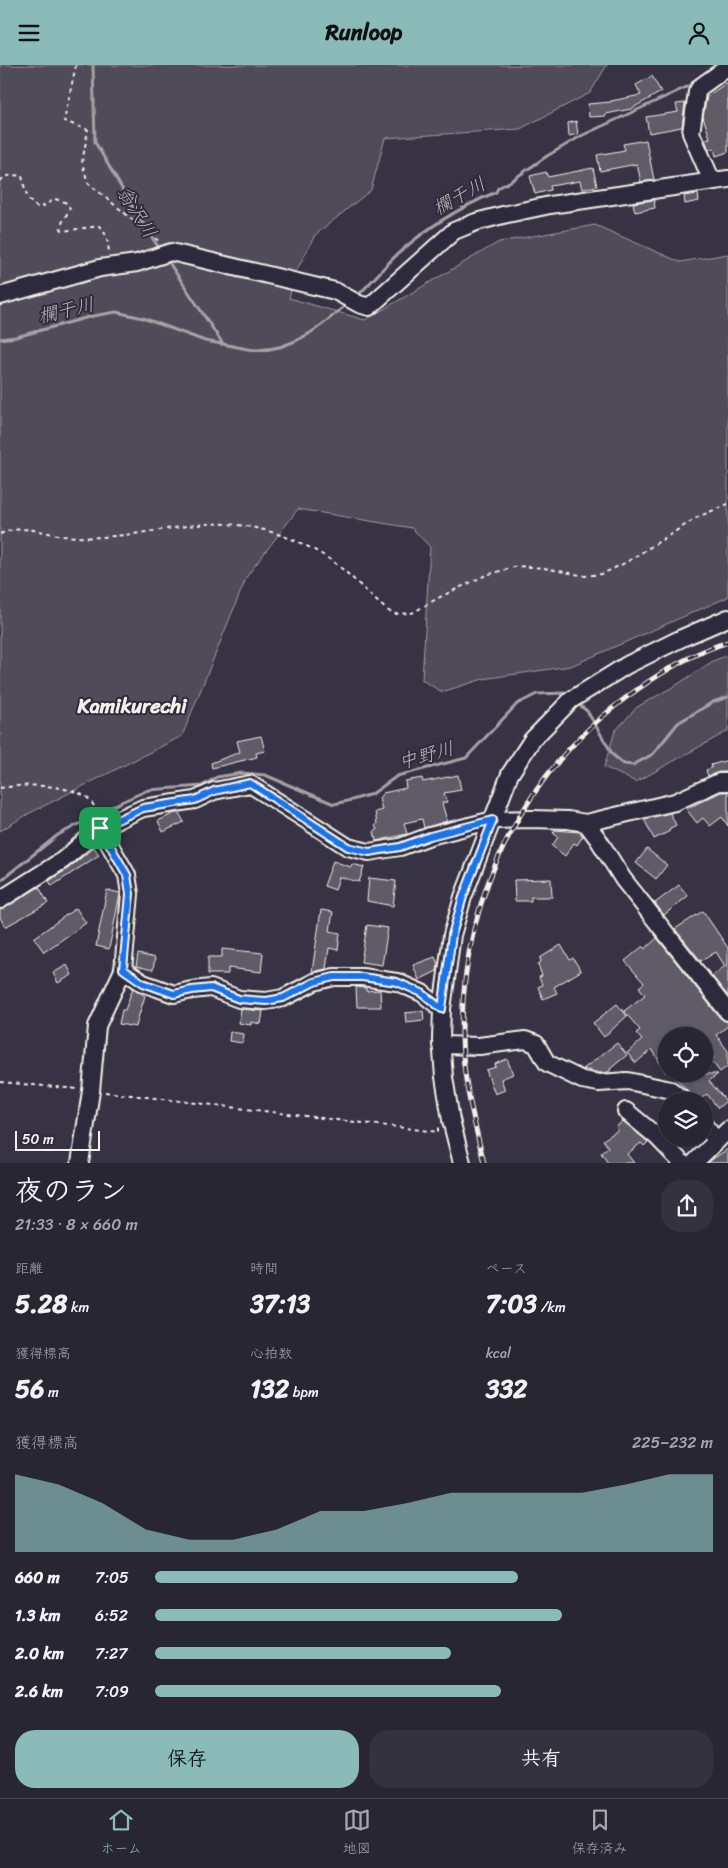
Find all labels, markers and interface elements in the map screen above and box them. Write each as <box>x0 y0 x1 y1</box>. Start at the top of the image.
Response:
text: Runloop <box>326 13 402 52</box>
icon: menu <box>15 19 43 47</box>
icon: person <box>685 19 713 47</box>
water label: 欄干川 <box>426 168 492 224</box>
water label: 翁沢川 <box>108 179 166 245</box>
water label: 欄干川 <box>35 288 97 332</box>
district label: Kamikurechi <box>77 689 188 724</box>
water label: 中野川 <box>394 732 458 778</box>
pin <box>79 807 121 849</box>
icon: arrive <box>86 814 114 842</box>
map controls <box>658 1027 713 1147</box>
button: locate <box>658 1027 713 1082</box>
button: layers <box>658 1092 713 1147</box>
text: 50 m <box>22 1127 54 1152</box>
scale bar <box>15 1128 100 1151</box>
text: 夜のラン <box>15 1166 127 1215</box>
button: share <box>661 1180 713 1232</box>
text: 21:33 · 8 × 660 m <box>15 1210 138 1239</box>
text: 距離 <box>15 1256 43 1281</box>
text: 時間 <box>250 1256 278 1281</box>
text: ペース <box>486 1256 527 1281</box>
text: 5.28 <box>15 1281 67 1326</box>
text: 37:13 <box>250 1281 310 1326</box>
text: 7:03 <box>486 1281 537 1326</box>
text: km <box>67 1295 89 1320</box>
text: /km <box>537 1295 566 1320</box>
text: 獲得標高 <box>15 1341 71 1366</box>
text: 心拍数 <box>250 1341 292 1366</box>
text: kcal <box>486 1341 511 1366</box>
text: 56 <box>15 1366 44 1411</box>
text: 132 <box>250 1366 289 1411</box>
text: 332 <box>486 1366 528 1411</box>
text: m <box>44 1380 59 1405</box>
text: bpm <box>289 1380 319 1405</box>
text: 獲得標高 <box>15 1428 79 1457</box>
text: 225–232 m <box>632 1428 713 1457</box>
text: 660 m <box>15 1563 60 1592</box>
text: 7:05 <box>95 1563 129 1592</box>
text: 1.3 km <box>15 1601 60 1630</box>
text: 6:52 <box>95 1601 128 1630</box>
text: 2.0 km <box>15 1639 64 1668</box>
text: 7:27 <box>95 1639 127 1668</box>
text: 2.6 km <box>15 1677 63 1706</box>
text: 7:09 <box>95 1677 129 1706</box>
button: 保存 <box>15 1730 359 1788</box>
button: 共有 <box>369 1730 713 1788</box>
tab: ホーム <box>100 1806 142 1861</box>
tab: 地図 <box>343 1806 371 1861</box>
tab: 保存済み <box>572 1806 628 1861</box>

